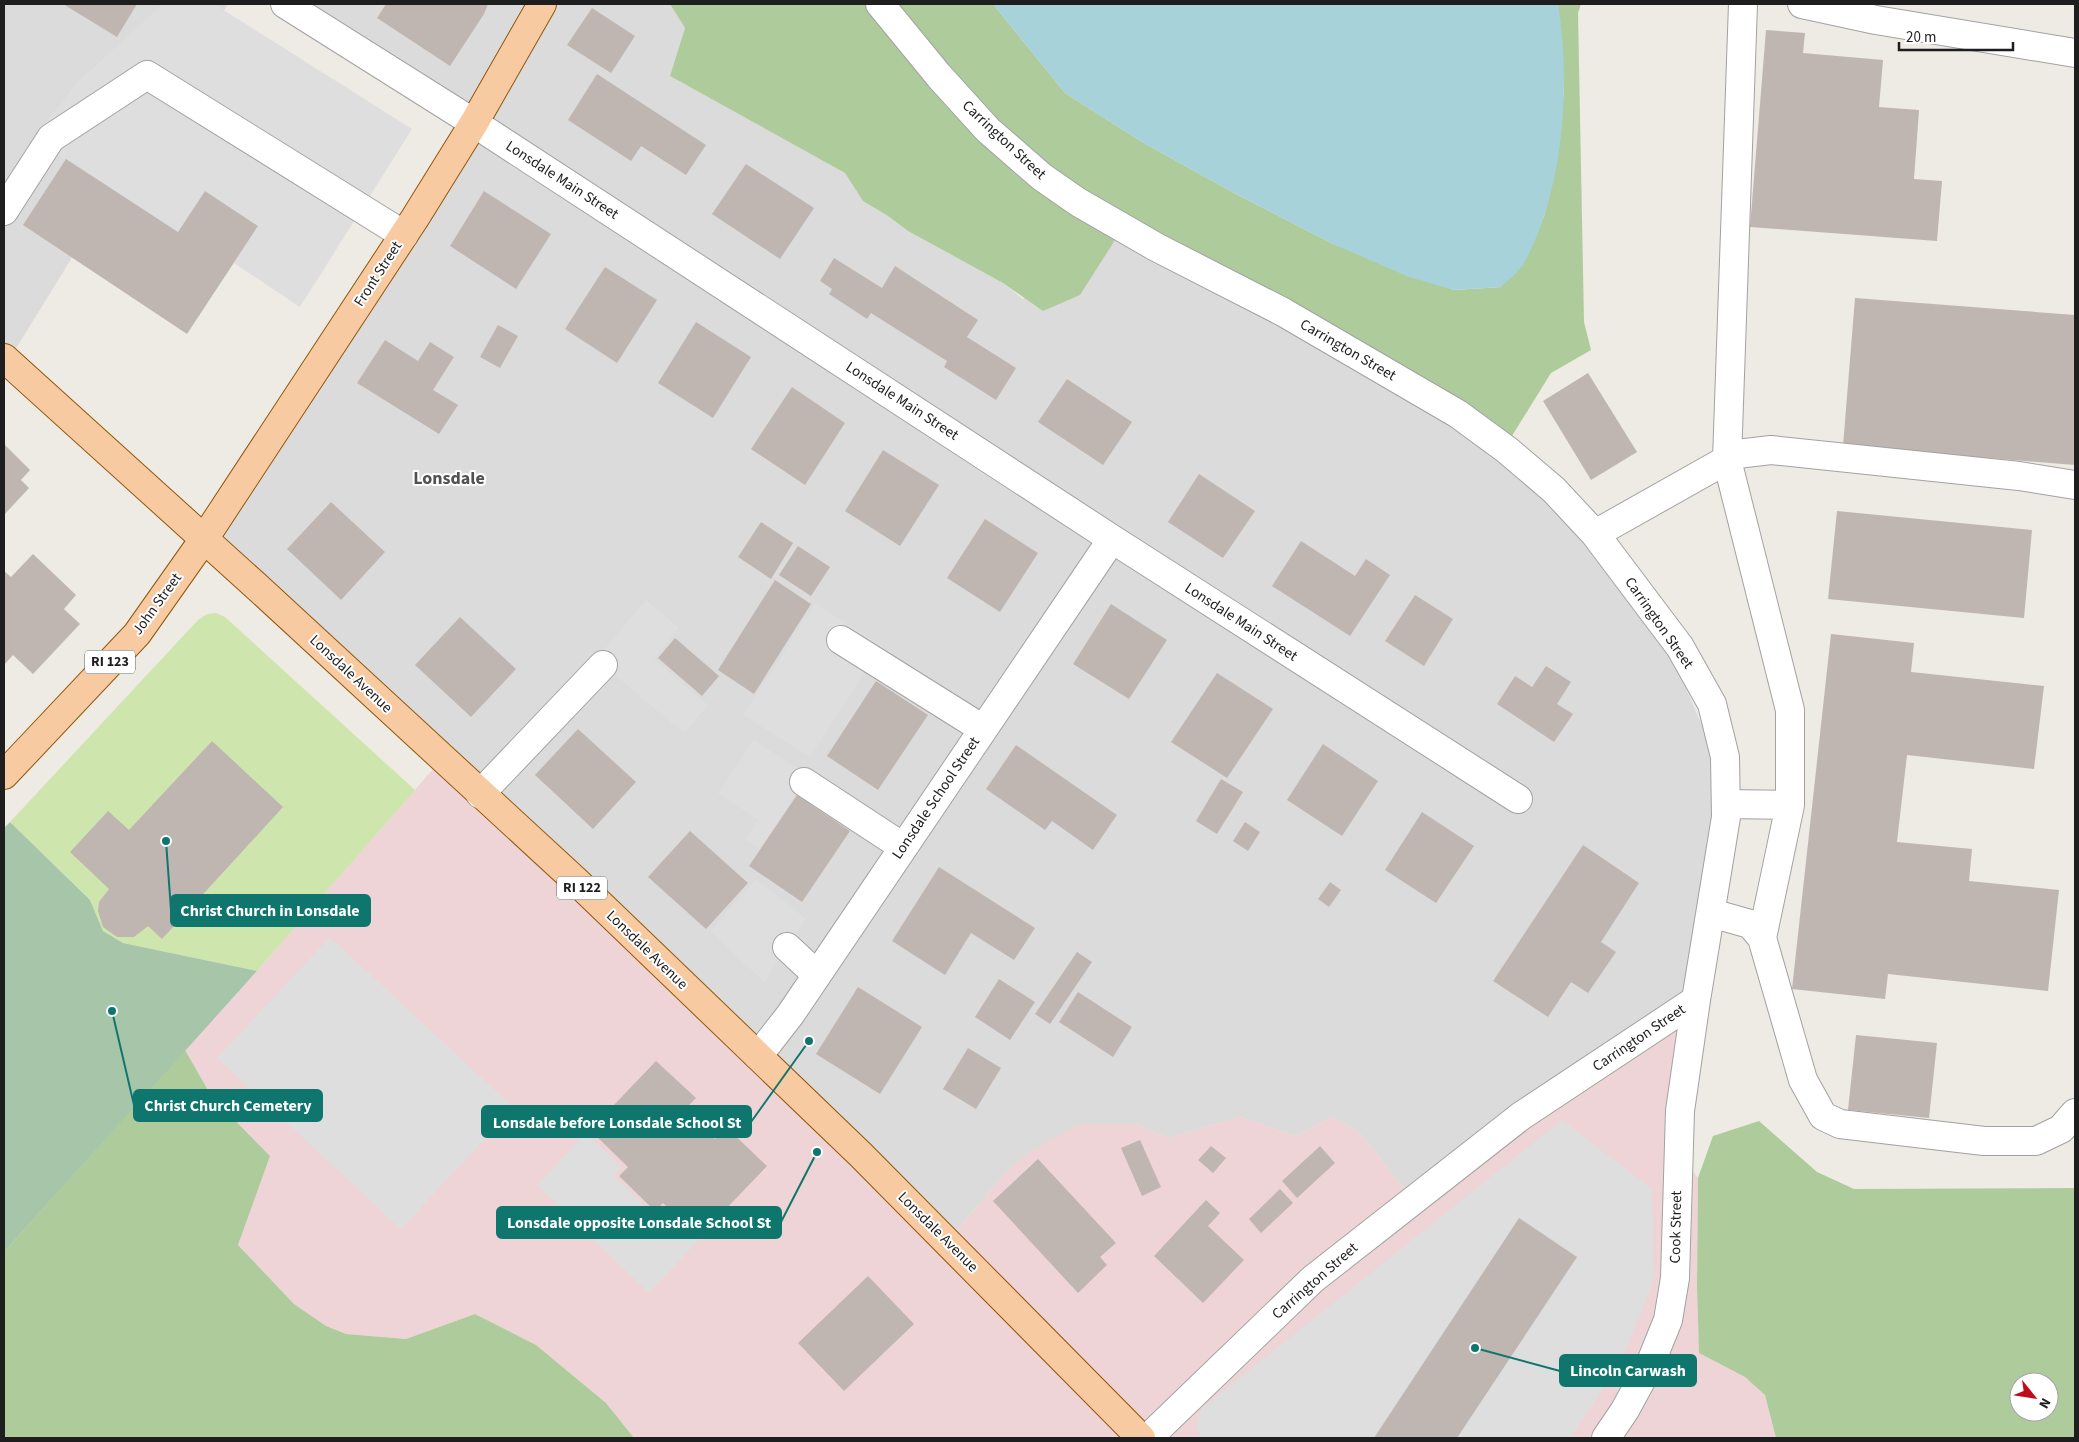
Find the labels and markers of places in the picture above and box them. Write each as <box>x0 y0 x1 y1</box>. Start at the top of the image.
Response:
callout: Christ Church in Lonsdale <box>171 895 370 926</box>
callout: Christ Church Cemetery <box>134 1090 322 1121</box>
callout: Lonsdale before Lonsdale School St <box>482 1106 751 1137</box>
callout: Lonsdale opposite Lonsdale School St <box>497 1207 781 1238</box>
callout: Lincoln Carwash <box>1560 1355 1696 1386</box>

